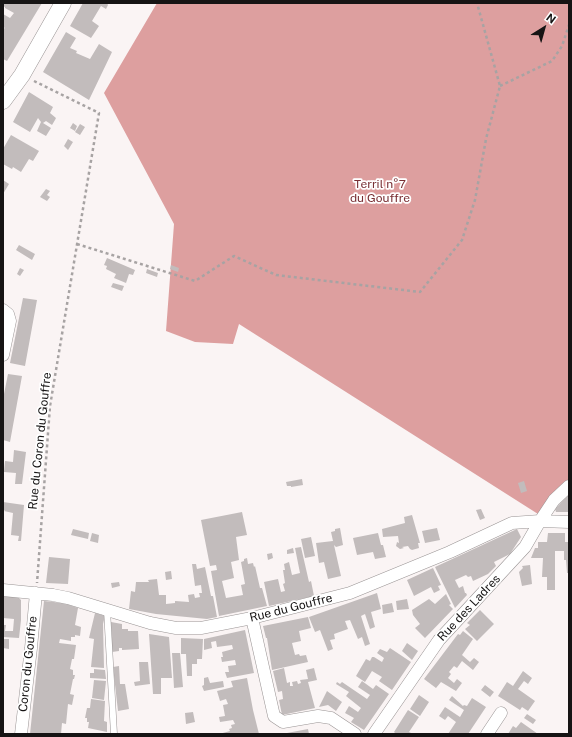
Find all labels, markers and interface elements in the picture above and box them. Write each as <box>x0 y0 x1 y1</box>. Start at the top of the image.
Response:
north arrow <box>524 8 564 48</box>
text: N <box>544 11 558 26</box>
park label: Terril n°7 du Gouffre <box>350 177 410 205</box>
street label: Rue du Coron du Gouffre <box>26 372 54 510</box>
street label: Rue des Ladres <box>435 572 503 644</box>
street label: Rue du Gouffre <box>248 591 334 625</box>
street label: Coron du Gouffre <box>16 615 40 713</box>

